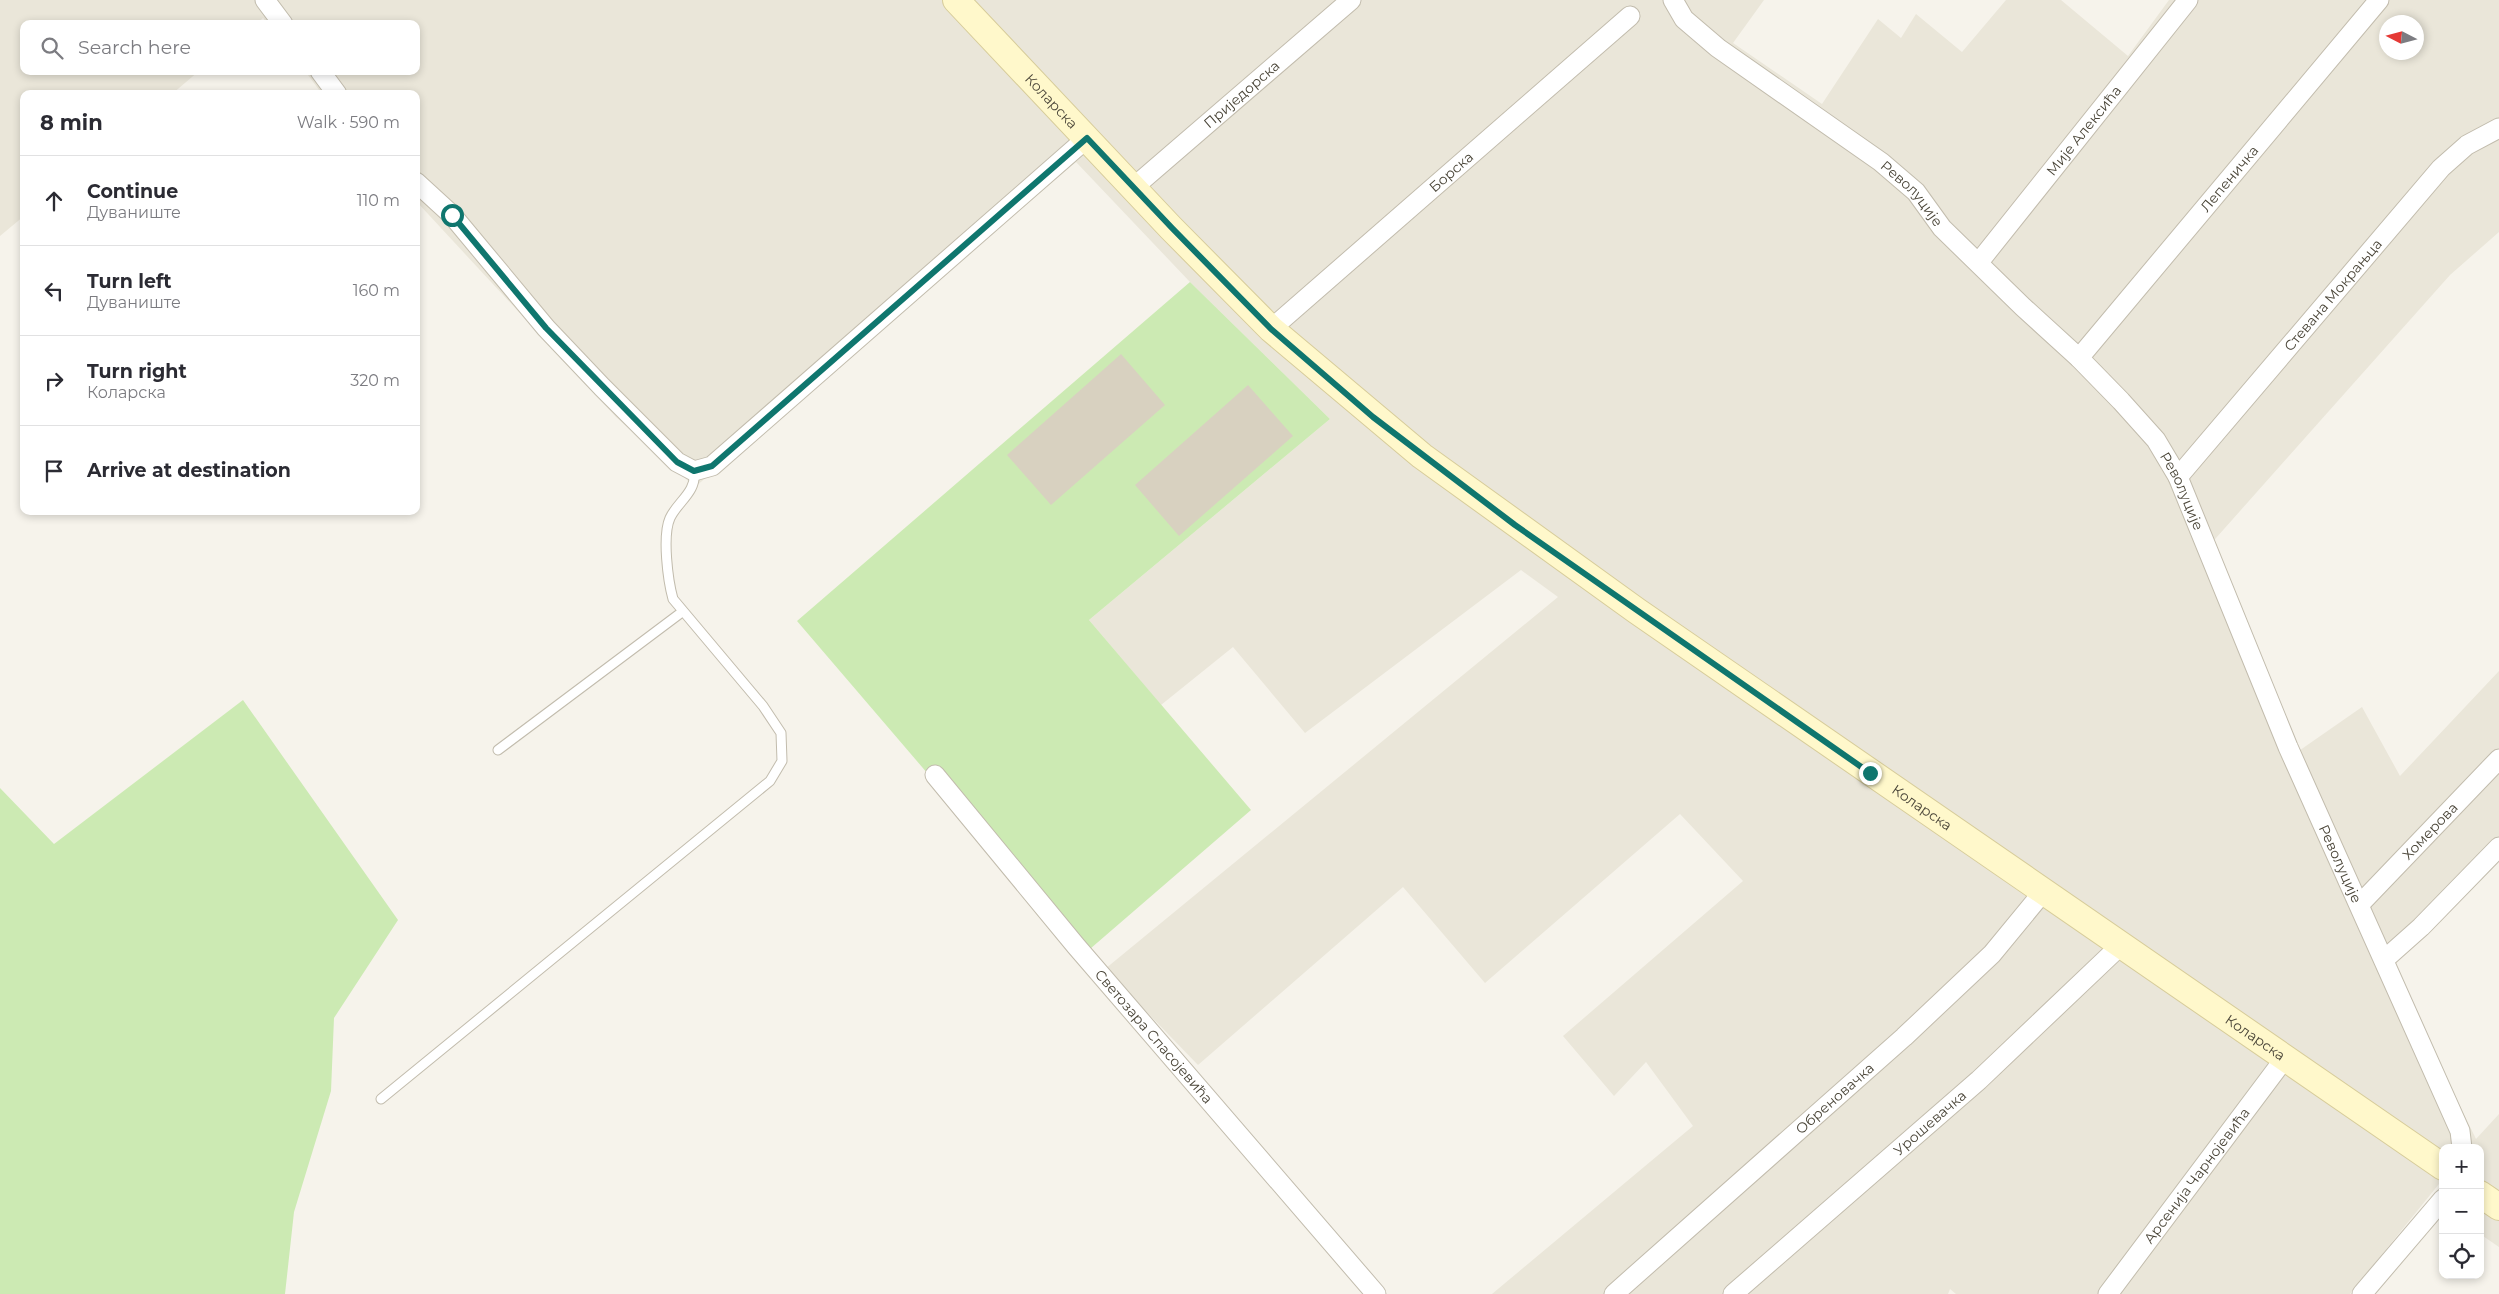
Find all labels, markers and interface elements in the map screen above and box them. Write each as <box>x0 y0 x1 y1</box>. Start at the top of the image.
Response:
north arrow <box>2379 15 2424 60</box>
search box <box>20 20 420 75</box>
icon: search <box>38 34 66 62</box>
text: Search here <box>78 36 191 59</box>
street label: Приједорска <box>1200 57 1283 132</box>
street label: Коларска <box>1021 70 1082 132</box>
street label: Мије Алексића <box>2042 82 2125 179</box>
text: 8 min <box>40 110 103 135</box>
text: Walk · 590 m <box>297 113 400 132</box>
street label: Лепеничка <box>2196 142 2262 216</box>
street label: Борска <box>1425 148 1477 196</box>
street label: Револуције <box>1877 157 1947 230</box>
text: Continue <box>87 180 178 203</box>
icon: ahead <box>40 187 68 215</box>
text: 110 m <box>357 191 400 210</box>
text: Дуваниште <box>87 203 181 222</box>
route start <box>441 204 464 227</box>
street label: Стевана Мокрањца <box>2280 235 2386 355</box>
text: Turn left <box>87 270 172 293</box>
icon: left <box>40 277 68 305</box>
text: 160 m <box>353 281 400 300</box>
text: Дуваниште <box>87 293 181 312</box>
text: Turn right <box>87 360 187 383</box>
icon: right <box>40 367 68 395</box>
text: 320 m <box>350 371 400 390</box>
text: Коларска <box>87 383 166 402</box>
street label: Револуције <box>2156 449 2208 533</box>
icon: arrive <box>40 457 68 485</box>
text: Arrive at destination <box>87 459 291 482</box>
route end <box>1859 762 1882 785</box>
street label: Коларска <box>1888 781 1955 835</box>
street label: Хомерова <box>2398 799 2461 863</box>
street label: Револуције <box>2315 822 2366 906</box>
street label: Светозара Спасојевића <box>1091 966 1217 1107</box>
street label: Коларска <box>2222 1011 2289 1065</box>
street label: Обреновачка <box>1792 1059 1878 1138</box>
street label: Урошевачка <box>1890 1086 1970 1159</box>
street label: Арсенија Чарнојевића <box>2140 1104 2254 1247</box>
map controls <box>2439 1144 2484 1279</box>
button: + <box>2439 1144 2484 1189</box>
button: − <box>2439 1189 2484 1234</box>
button: locate <box>2439 1234 2484 1279</box>

